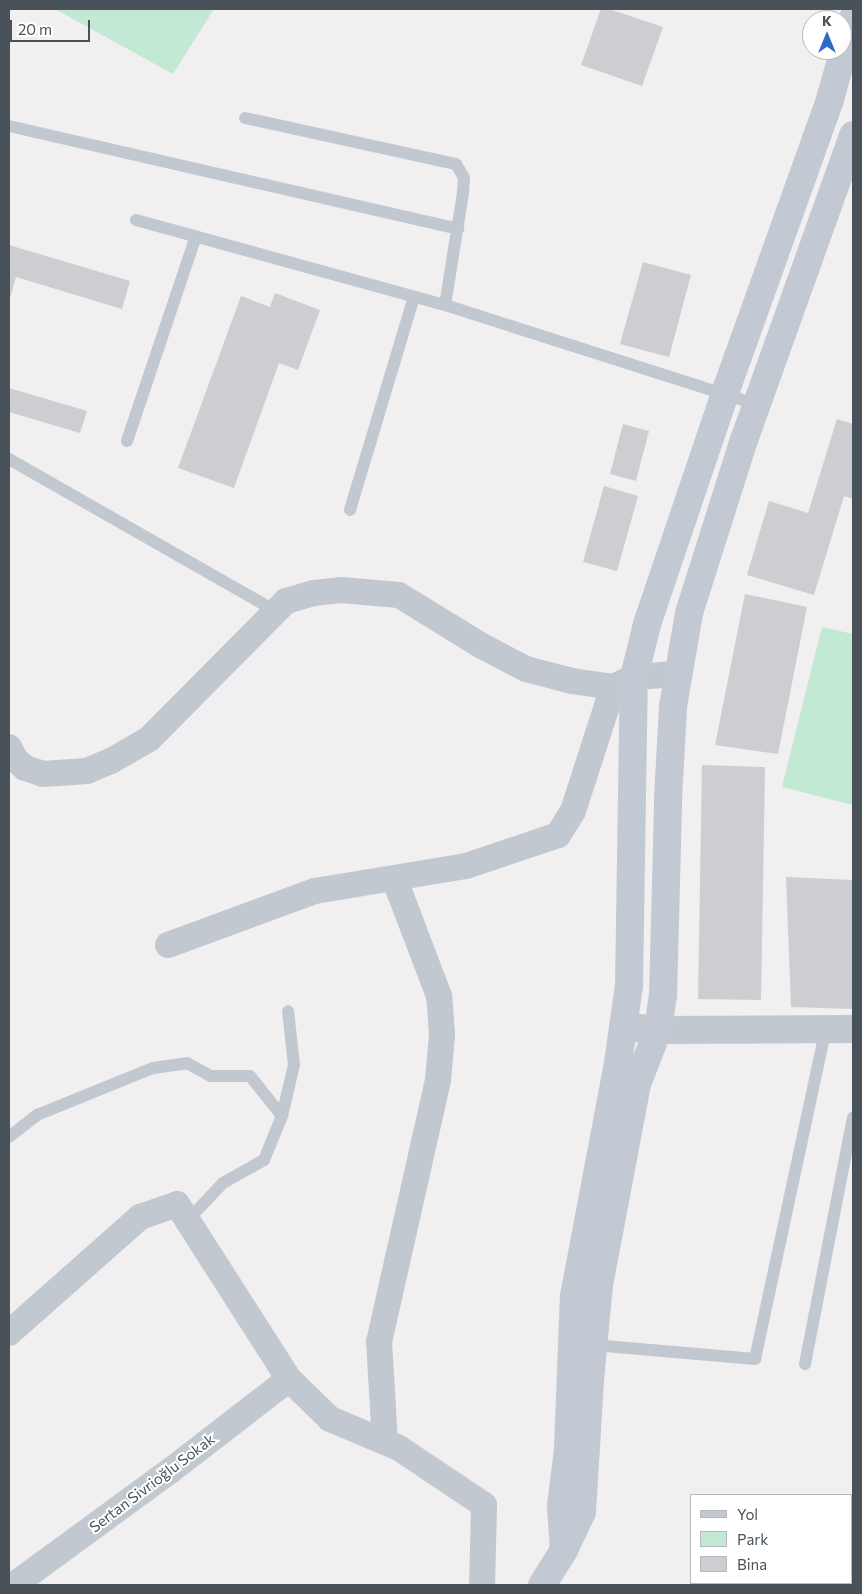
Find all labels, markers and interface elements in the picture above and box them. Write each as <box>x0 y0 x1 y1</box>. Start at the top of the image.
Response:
scale bar <box>12 10 92 42</box>
north arrow <box>802 10 852 60</box>
text: K <box>822 12 832 29</box>
text: 20 m <box>18 20 52 38</box>
street label: Sertan Sivrioğlu Sokak <box>86 1430 218 1536</box>
legend <box>690 1494 852 1584</box>
text: Yol <box>737 1505 758 1523</box>
text: Park <box>737 1530 768 1548</box>
text: Bina <box>737 1555 767 1573</box>

